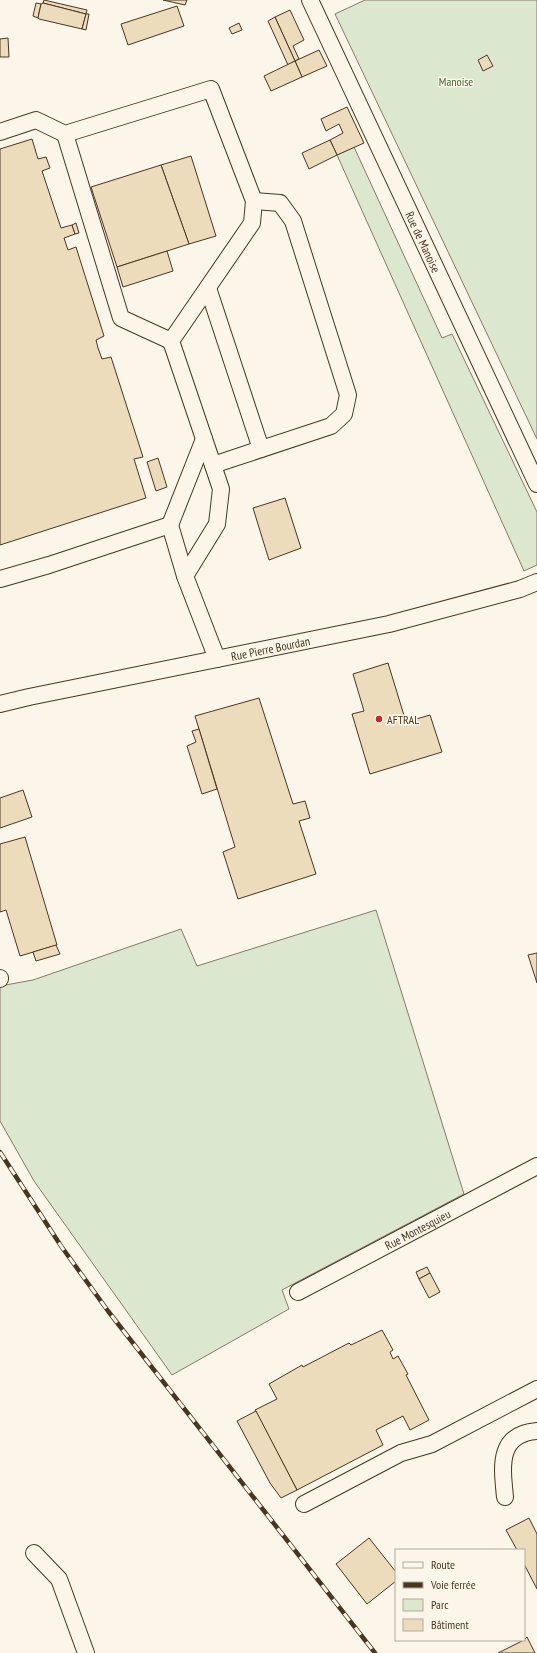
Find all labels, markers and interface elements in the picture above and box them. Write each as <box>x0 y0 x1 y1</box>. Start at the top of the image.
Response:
park label: Manoise <box>439 74 473 89</box>
street label: Rue de Manoise <box>403 209 444 275</box>
street label: Rue Pierre Bourdan <box>229 633 311 663</box>
place label: AFTRAL <box>387 712 419 727</box>
marker: AFTRAL <box>374 714 384 724</box>
street label: Rue Montesquieu <box>382 1206 453 1252</box>
legend <box>395 1549 525 1641</box>
text: Route <box>431 1557 455 1572</box>
text: Voie ferrée <box>430 1577 476 1592</box>
text: Parc <box>431 1597 449 1612</box>
text: Bâtiment <box>431 1617 469 1632</box>

